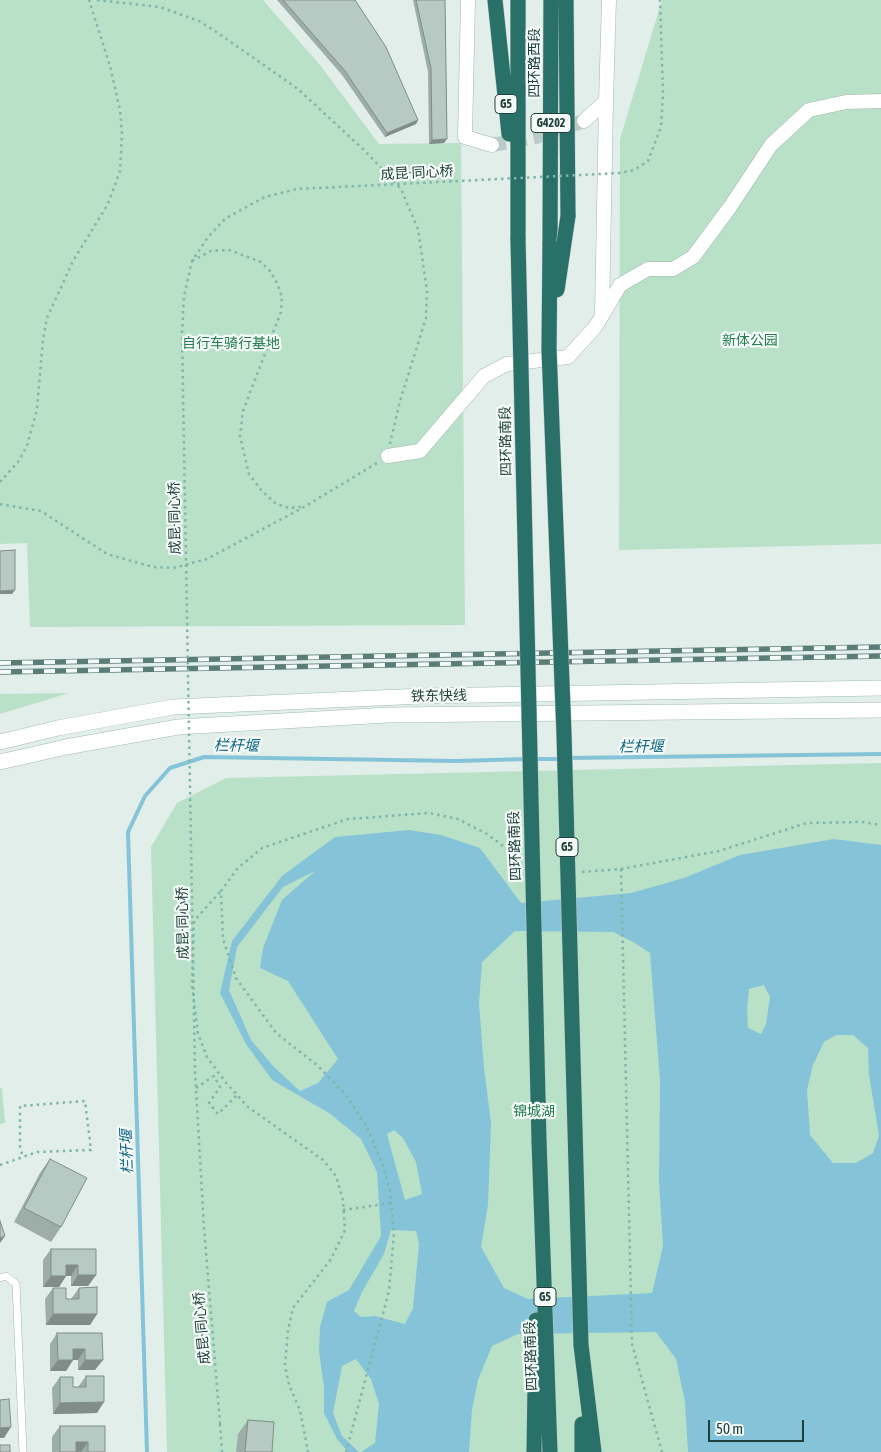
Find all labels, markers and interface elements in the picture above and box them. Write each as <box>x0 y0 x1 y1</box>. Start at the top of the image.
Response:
street label: 四环路西段 <box>527 28 543 98</box>
road number: G5 <box>495 95 517 114</box>
road number: G4202 <box>531 114 571 132</box>
street label: 成昆·同心桥 <box>380 163 454 183</box>
park label: 新体公园 <box>722 333 778 349</box>
park label: 自行车骑行基地 <box>182 336 280 352</box>
street label: 四环路南段 <box>497 406 515 476</box>
street label: 成昆·同心桥 <box>166 481 184 555</box>
street label: 铁东快线 <box>411 687 467 705</box>
water label: 栏杆堰 <box>213 737 259 755</box>
water label: 栏杆堰 <box>618 738 664 756</box>
street label: 四环路南段 <box>505 811 525 881</box>
road number: G5 <box>556 838 578 856</box>
street label: 成昆·同心桥 <box>174 886 192 960</box>
park label: 锦城湖 <box>513 1104 555 1120</box>
water label: 栏杆堰 <box>117 1129 137 1175</box>
road number: G5 <box>534 1288 556 1306</box>
street label: 成昆·同心桥 <box>190 1291 214 1365</box>
street label: 四环路南段 <box>521 1321 541 1391</box>
scale bar <box>711 1410 807 1442</box>
text: 50 m <box>716 1420 743 1437</box>

